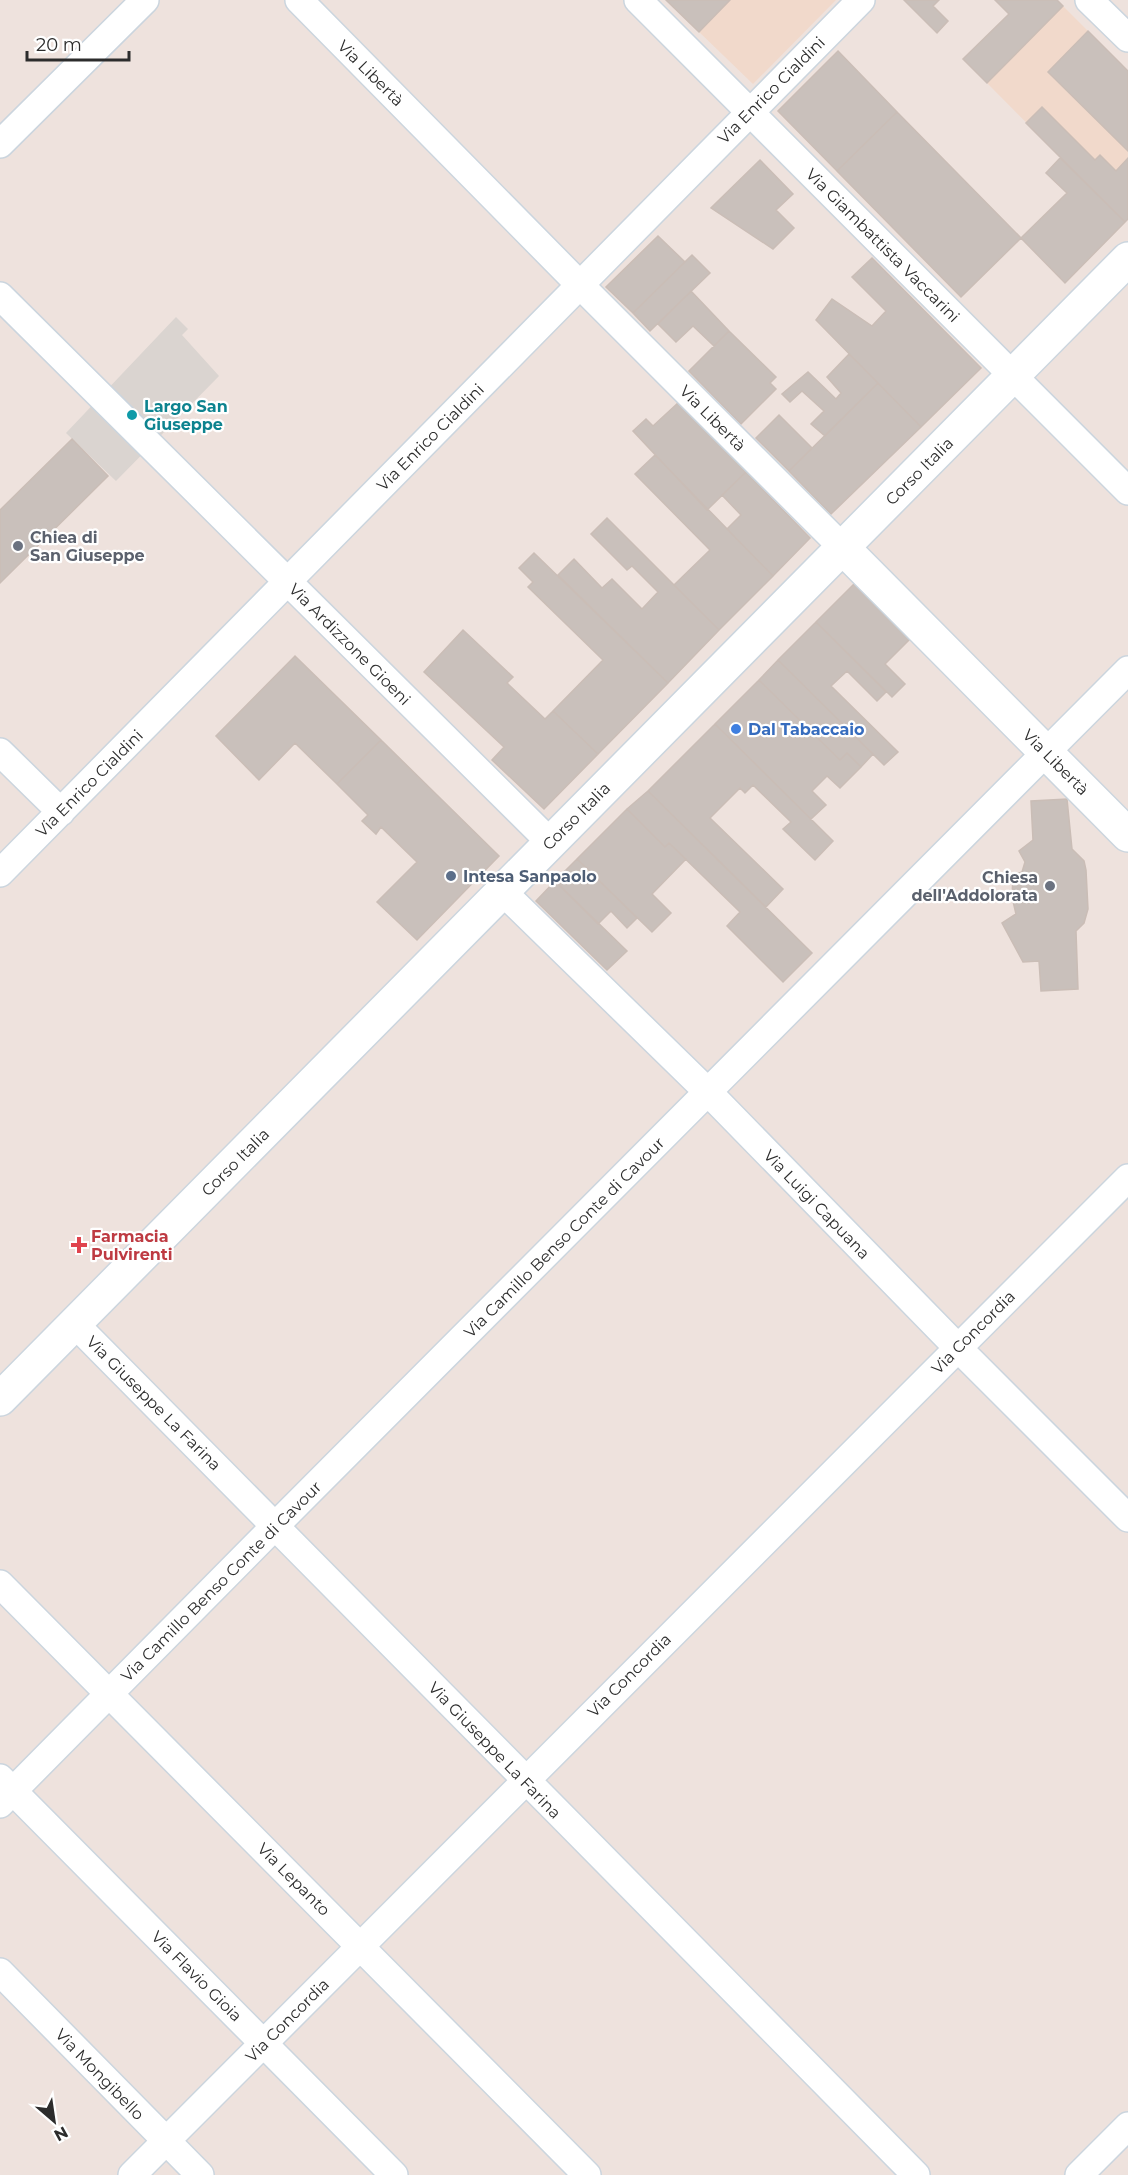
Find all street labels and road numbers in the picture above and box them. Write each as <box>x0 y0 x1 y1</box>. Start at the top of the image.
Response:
street label: Via Enrico Cialdini <box>714 33 829 148</box>
street label: Via Libertà <box>334 36 408 110</box>
street label: Via Giambattista Vaccarini <box>802 165 963 326</box>
street label: Via Enrico Cialdini <box>373 380 488 495</box>
street label: Via Libertà <box>676 381 750 455</box>
street label: Corso Italia <box>882 434 957 509</box>
street label: Via Ardizzone Gioeni <box>285 580 414 709</box>
street label: Via Libertà <box>1019 725 1093 799</box>
street label: Via Enrico Cialdini <box>32 726 147 841</box>
street label: Corso Italia <box>539 779 614 854</box>
street label: Corso Italia <box>198 1125 273 1200</box>
street label: Via Camillo Benso Conte di Cavour <box>460 1133 668 1341</box>
street label: Via Luigi Capuana <box>760 1146 874 1263</box>
street label: Via Concordia <box>928 1287 1019 1378</box>
street label: Via Giuseppe La Farina <box>82 1332 225 1475</box>
street label: Via Camillo Benso Conte di Cavour <box>117 1477 325 1685</box>
street label: Via Concordia <box>584 1630 675 1721</box>
street label: Via Giuseppe La Farina <box>424 1678 565 1823</box>
street label: Via Lepanto <box>253 1839 334 1920</box>
street label: Via Flavio Gioia <box>147 1927 246 2026</box>
street label: Via Concordia <box>242 1975 333 2066</box>
street label: Via Mongibello <box>51 2025 148 2124</box>

